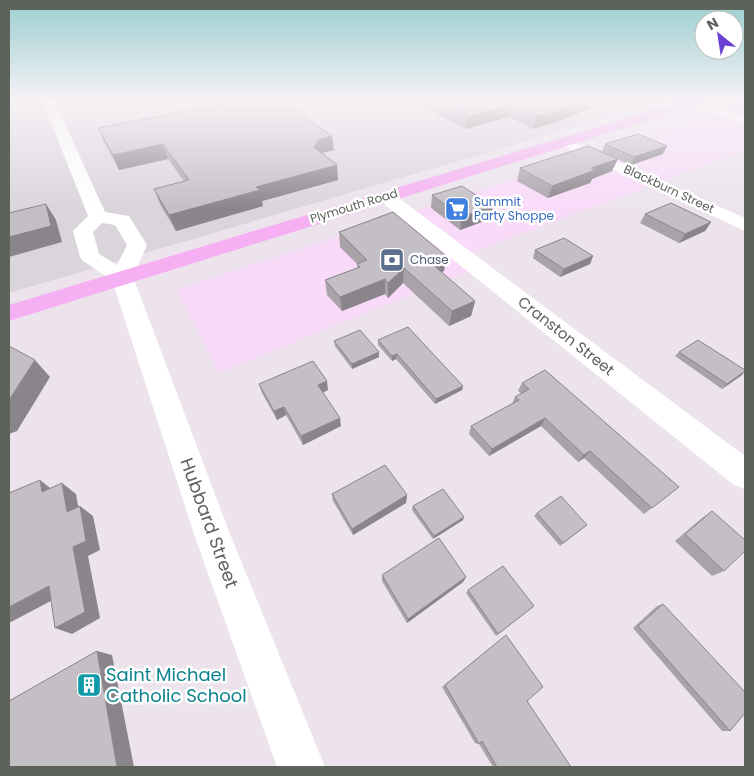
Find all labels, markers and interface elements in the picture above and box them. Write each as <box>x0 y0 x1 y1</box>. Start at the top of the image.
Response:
north arrow <box>694 10 744 60</box>
text: N <box>703 12 722 35</box>
street label: Blackburn Street <box>621 160 717 217</box>
street label: Plymouth Road <box>308 184 400 227</box>
place label: Summit Party Shoppe <box>474 193 554 224</box>
supermarket icon: Summit Party Shoppe <box>444 196 470 222</box>
bank icon: Chase <box>379 247 405 273</box>
place label: Chase <box>410 251 449 268</box>
street label: Cranston Street <box>514 291 619 380</box>
street label: Hubbard Street <box>174 454 245 591</box>
place label: Saint Michael Catholic School <box>106 662 247 708</box>
building icon: Saint Michael Catholic School <box>76 672 102 698</box>

